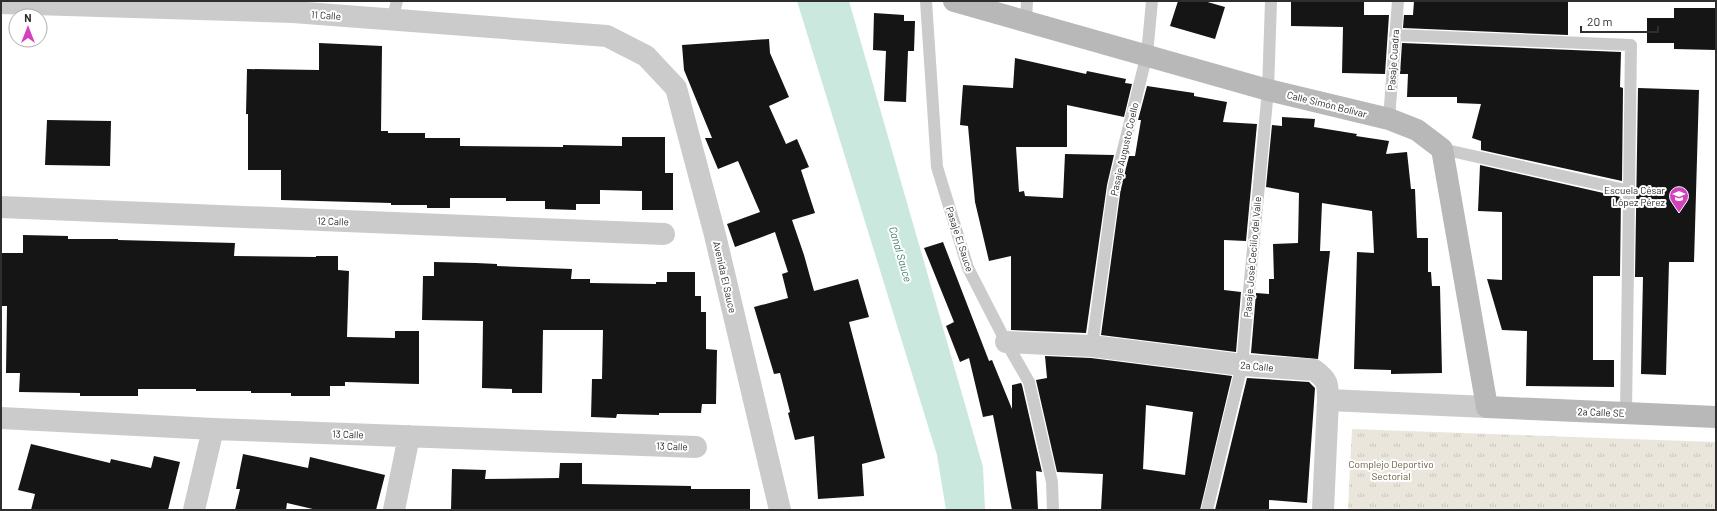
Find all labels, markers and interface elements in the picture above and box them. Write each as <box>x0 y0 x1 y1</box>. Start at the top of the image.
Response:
north arrow <box>8 8 48 48</box>
street label: 11 Calle <box>311 8 341 22</box>
scale bar <box>1581 8 1658 34</box>
text: N <box>24 11 32 24</box>
text: 20 m <box>1587 14 1613 28</box>
street label: Pasaje Cuadra <box>1385 29 1401 91</box>
street label: Calle Simón Bolívar <box>1286 88 1369 120</box>
street label: Pasaje Augusto Coello <box>1107 101 1141 197</box>
place label: Escuela César López Pérez <box>1604 184 1666 208</box>
school or university icon: Escuela César López Pérez <box>1668 185 1690 213</box>
street label: Pasaje José Cecilio del Valle <box>1241 196 1263 318</box>
street label: Pasaje El Sauce <box>944 205 976 273</box>
street label: 12 Calle <box>317 214 349 228</box>
water label: Canal Sauce <box>887 225 915 284</box>
street label: Avenida El Sauce <box>711 240 739 314</box>
street label: 2a Calle <box>1240 359 1274 373</box>
street label: 2a Calle SE <box>1577 405 1625 419</box>
street label: 13 Calle <box>332 427 364 441</box>
street label: 13 Calle <box>656 439 688 453</box>
park label: Complejo Deportivo Sectorial <box>1348 458 1434 482</box>

